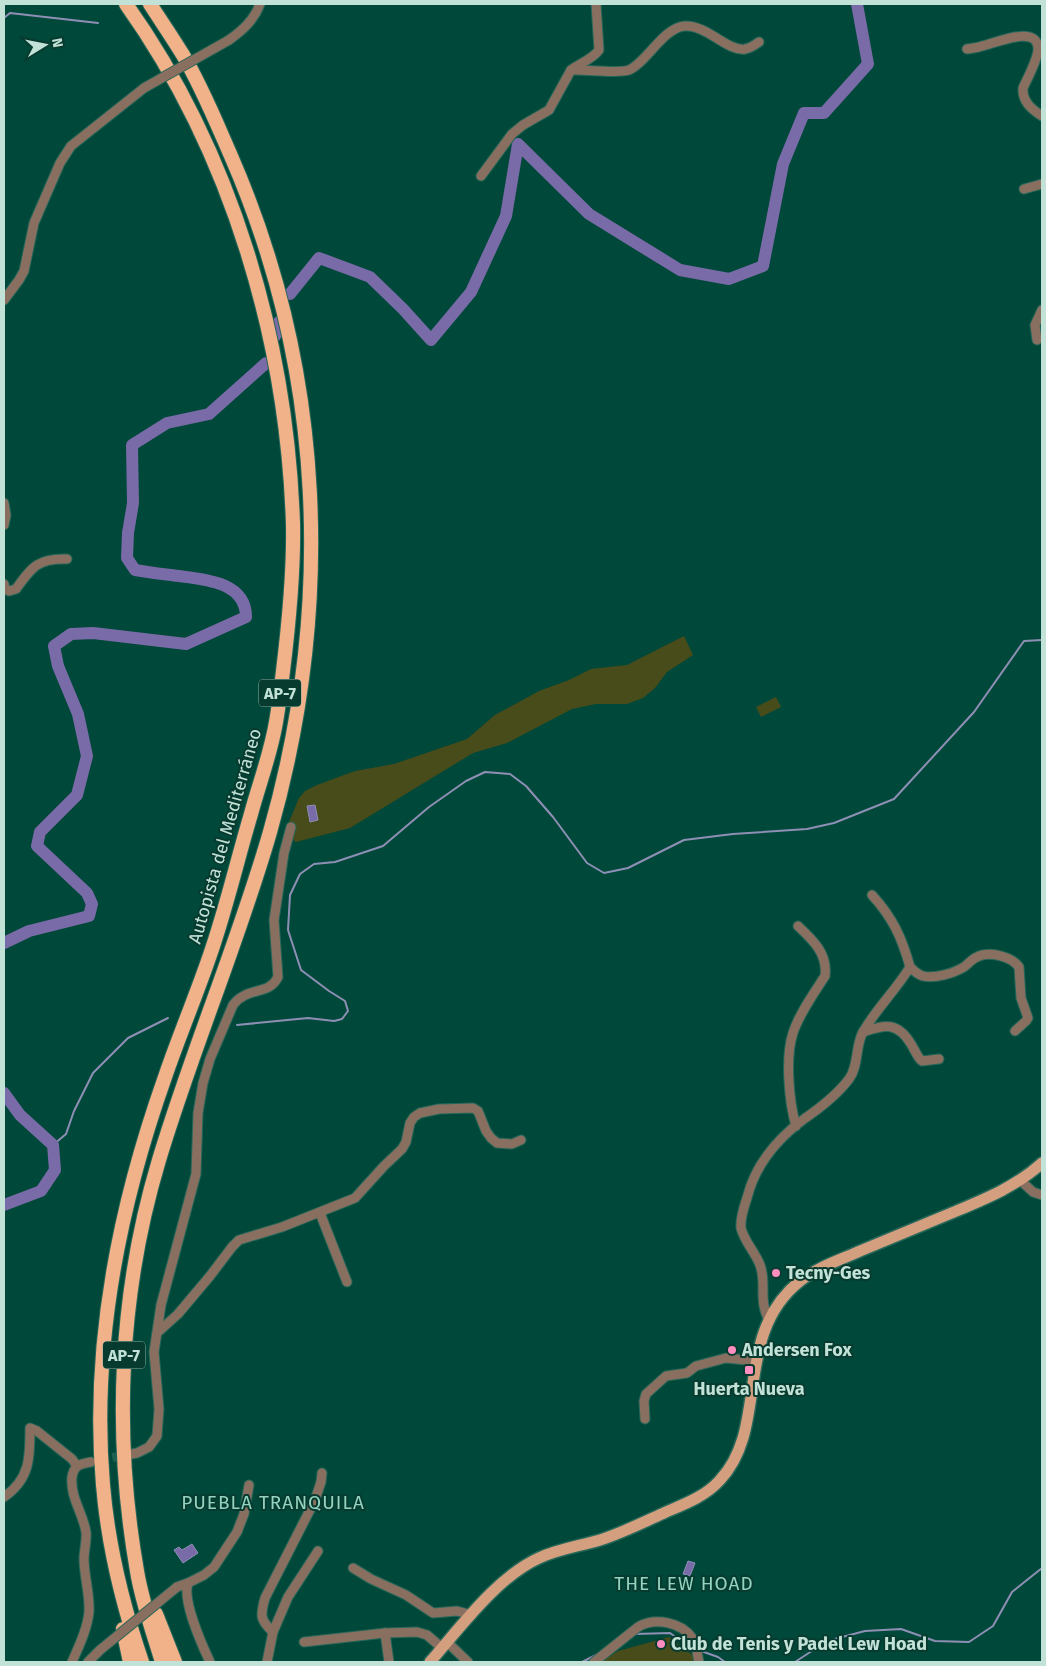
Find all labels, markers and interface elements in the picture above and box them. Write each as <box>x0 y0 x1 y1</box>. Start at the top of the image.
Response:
north arrow <box>20 20 70 70</box>
text: N <box>48 37 66 49</box>
road number: AP-7 <box>259 680 301 706</box>
street label: Autopista del Mediterráneo <box>184 726 266 946</box>
place label: Tecny-Ges <box>786 1262 871 1284</box>
marker: Tecny-Ges <box>770 1267 782 1279</box>
place label: Andersen Fox <box>741 1339 852 1361</box>
road number: AP-7 <box>103 1342 145 1368</box>
marker: Andersen Fox <box>726 1344 738 1356</box>
marker: Huerta Nueva <box>743 1364 755 1376</box>
place label: Huerta Nueva <box>693 1378 805 1400</box>
district label: PUEBLA TRANQUILA <box>181 1491 365 1514</box>
district label: THE LEW HOAD <box>614 1572 754 1595</box>
place label: Club de Tenis y Padel Lew Hoad <box>671 1633 927 1655</box>
marker: Club de Tenis y Padel Lew Hoad <box>655 1638 667 1650</box>

